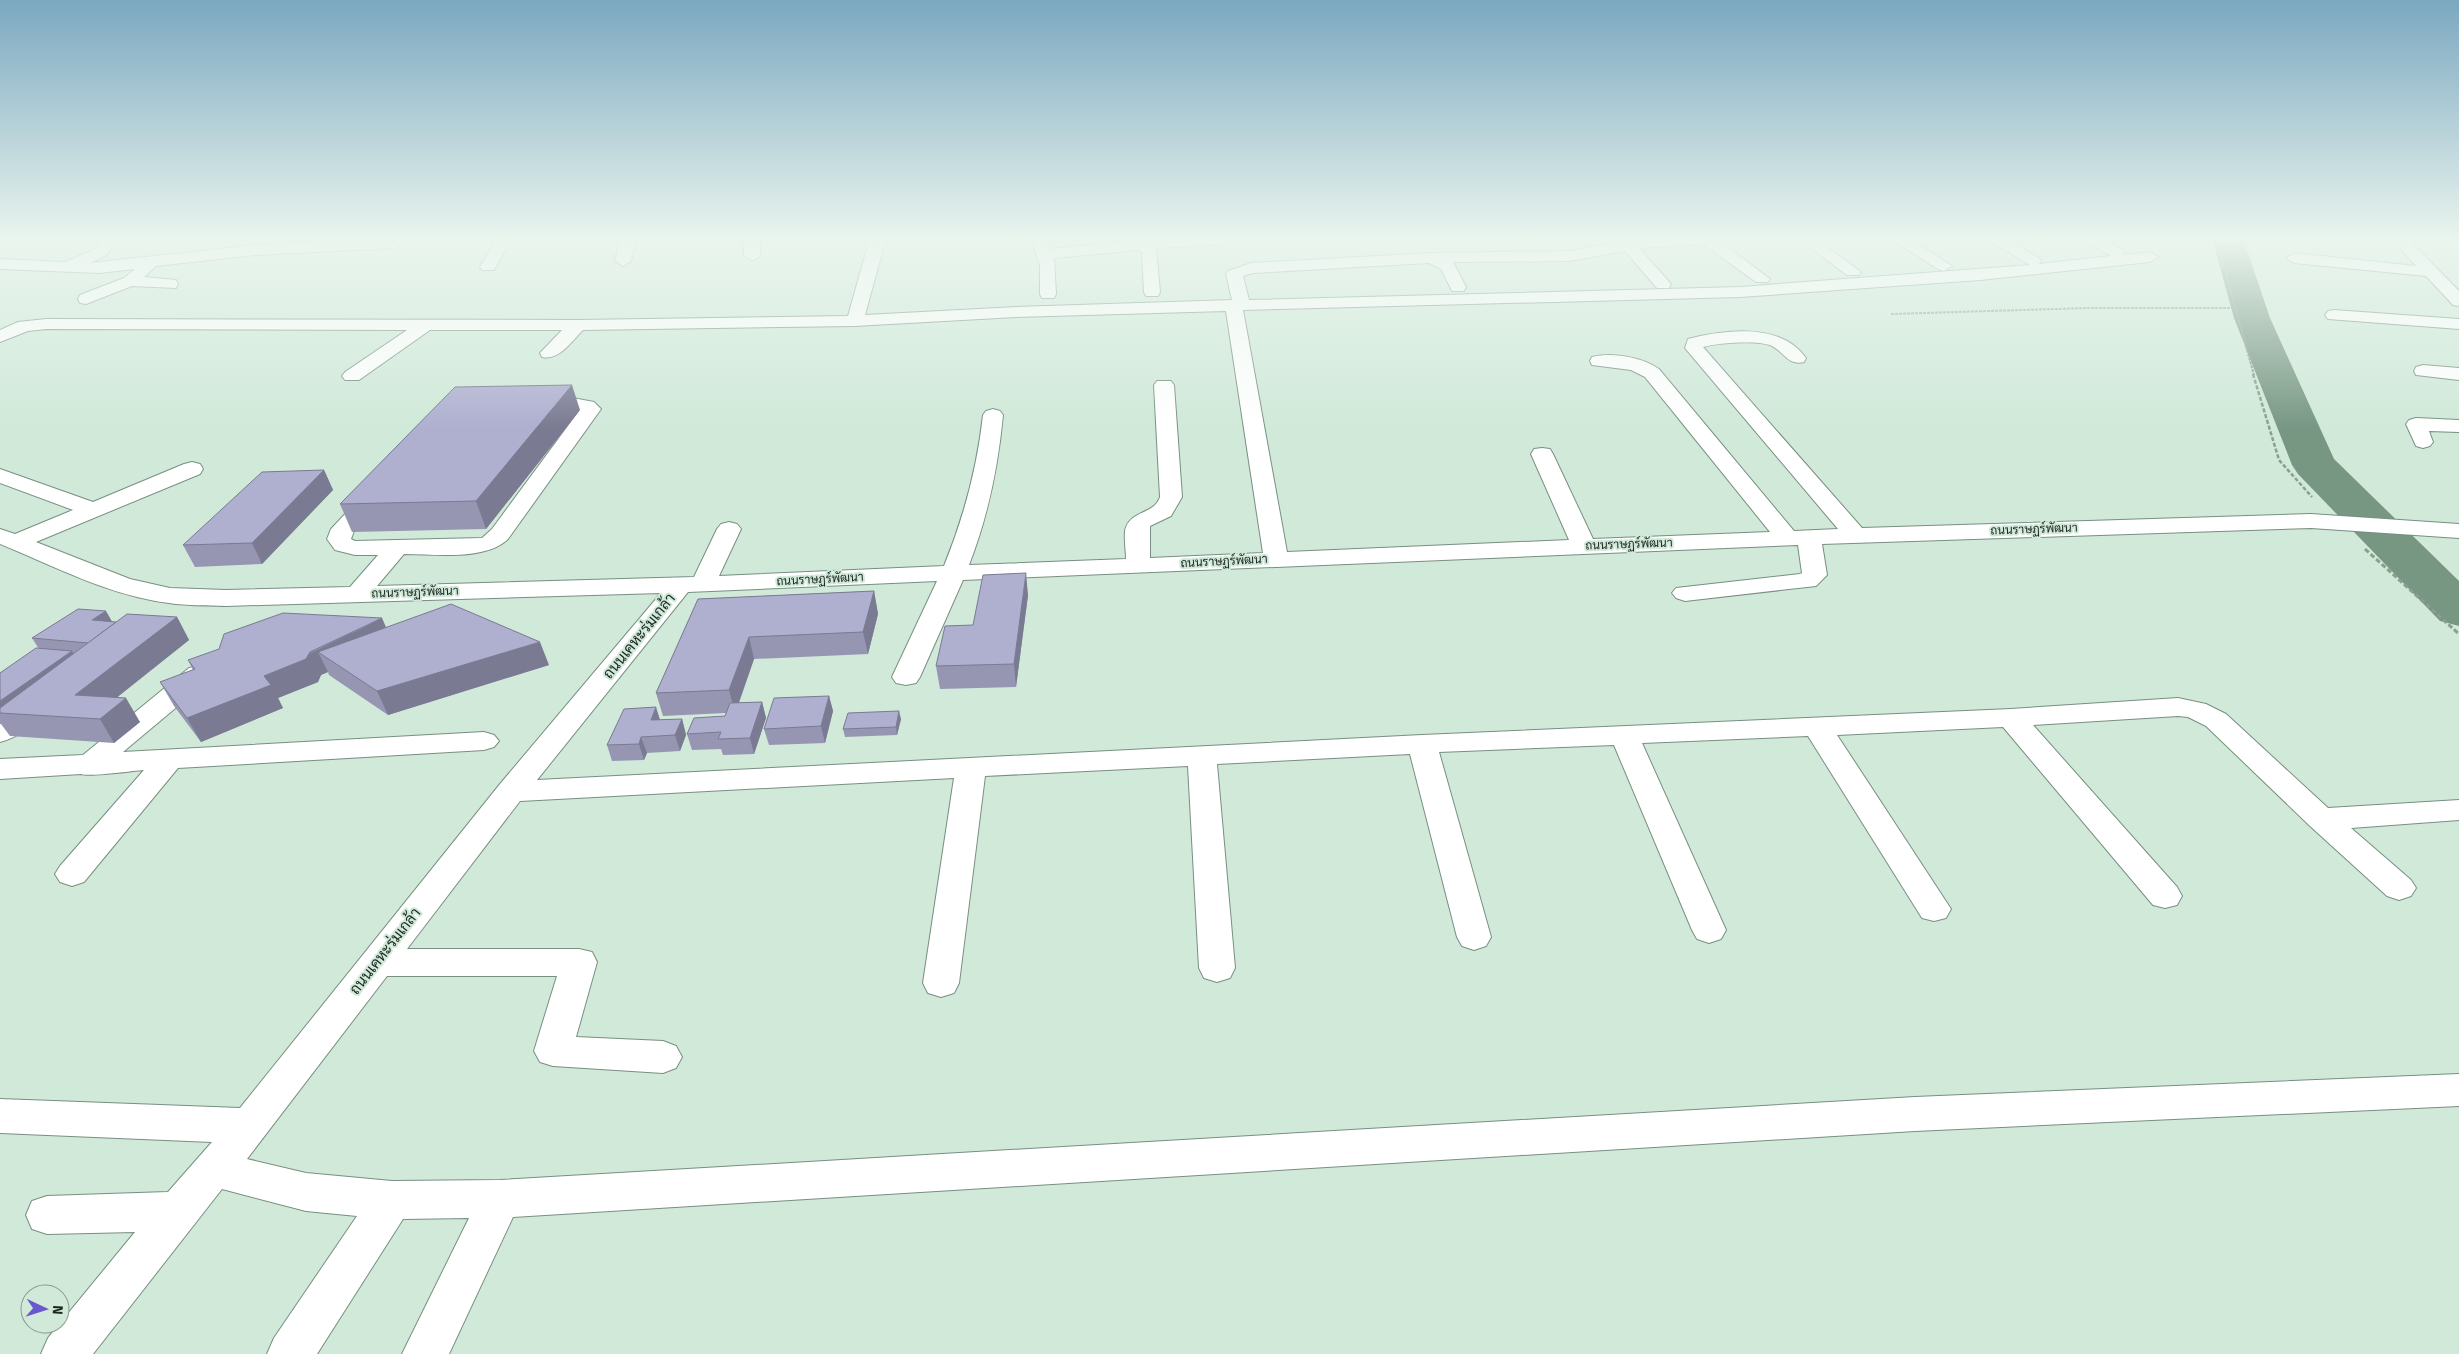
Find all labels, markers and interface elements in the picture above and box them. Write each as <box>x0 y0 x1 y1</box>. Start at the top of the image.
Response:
street label: ถนนราษฏร์พัฒนา <box>1990 519 2078 539</box>
street label: ถนนราษฏร์พัฒนา <box>1585 534 1673 554</box>
street label: ถนนราษฏร์พัฒนา <box>1180 551 1268 571</box>
street label: ถนนราษฏร์พัฒนา <box>776 569 864 589</box>
street label: ถนนราษฏร์พัฒนา <box>371 582 459 602</box>
street label: ถนนเคหะร่มเกล้า <box>598 589 679 682</box>
street label: ถนนเคหะร่มเกล้า <box>345 904 424 998</box>
north arrow <box>20 1284 70 1334</box>
text: N <box>49 1305 66 1315</box>

